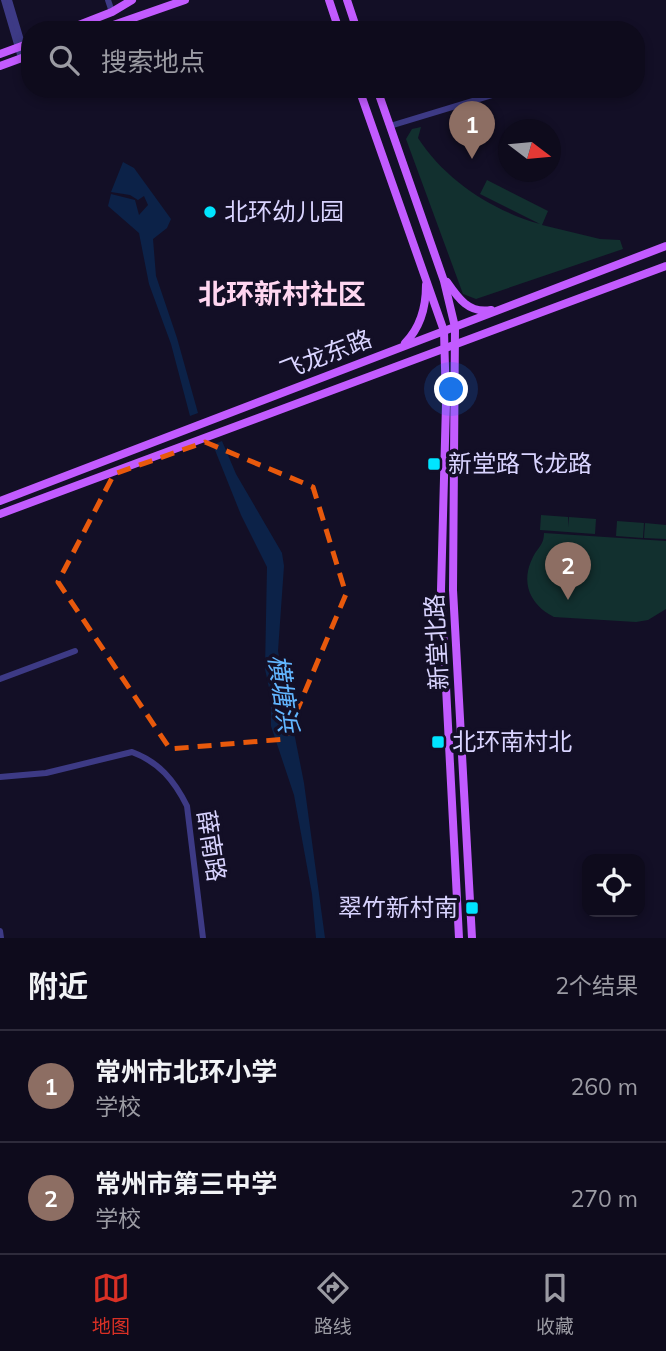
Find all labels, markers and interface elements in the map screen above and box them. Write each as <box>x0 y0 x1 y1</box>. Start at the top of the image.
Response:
search box <box>21 21 645 98</box>
icon: search <box>45 41 83 79</box>
text: 搜索地点 <box>101 45 205 78</box>
pin: 1 <box>449 101 495 159</box>
north arrow <box>498 119 561 182</box>
place label: 北环幼儿园 <box>224 196 344 226</box>
marker: 北环幼儿园 <box>202 204 218 220</box>
district label: 北环新村社区 <box>198 276 366 311</box>
street label: 飞龙东路 <box>275 323 376 385</box>
your location <box>434 372 468 406</box>
place label: 新堂路飞龙路 <box>448 448 592 478</box>
marker: 新堂路飞龙路 <box>426 456 442 472</box>
pin: 2 <box>545 542 591 600</box>
street label: 新堂北路 <box>419 593 453 691</box>
water label: 横塘浜 <box>262 652 306 736</box>
place label: 北环南村北 <box>452 726 572 756</box>
marker: 北环南村北 <box>430 734 446 750</box>
street label: 薛南路 <box>192 808 232 884</box>
map controls <box>582 854 645 917</box>
button: locate <box>582 854 645 917</box>
place label: 翠竹新村南 <box>338 892 458 922</box>
marker: 翠竹新村南 <box>464 900 480 916</box>
text: 附近 <box>28 967 88 1005</box>
text: 2个结果 <box>555 971 638 1000</box>
text: 常州市北环小学 <box>95 1055 277 1088</box>
text: 1 <box>44 1072 58 1101</box>
text: 260 m <box>570 1072 638 1101</box>
text: 学校 <box>95 1092 141 1121</box>
text: 常州市第三中学 <box>95 1167 277 1200</box>
text: 2 <box>44 1184 58 1213</box>
text: 270 m <box>570 1184 638 1213</box>
text: 学校 <box>95 1204 141 1233</box>
tab: 地图 <box>92 1269 130 1338</box>
tab: 路线 <box>314 1269 352 1338</box>
tab: 收藏 <box>536 1269 574 1338</box>

